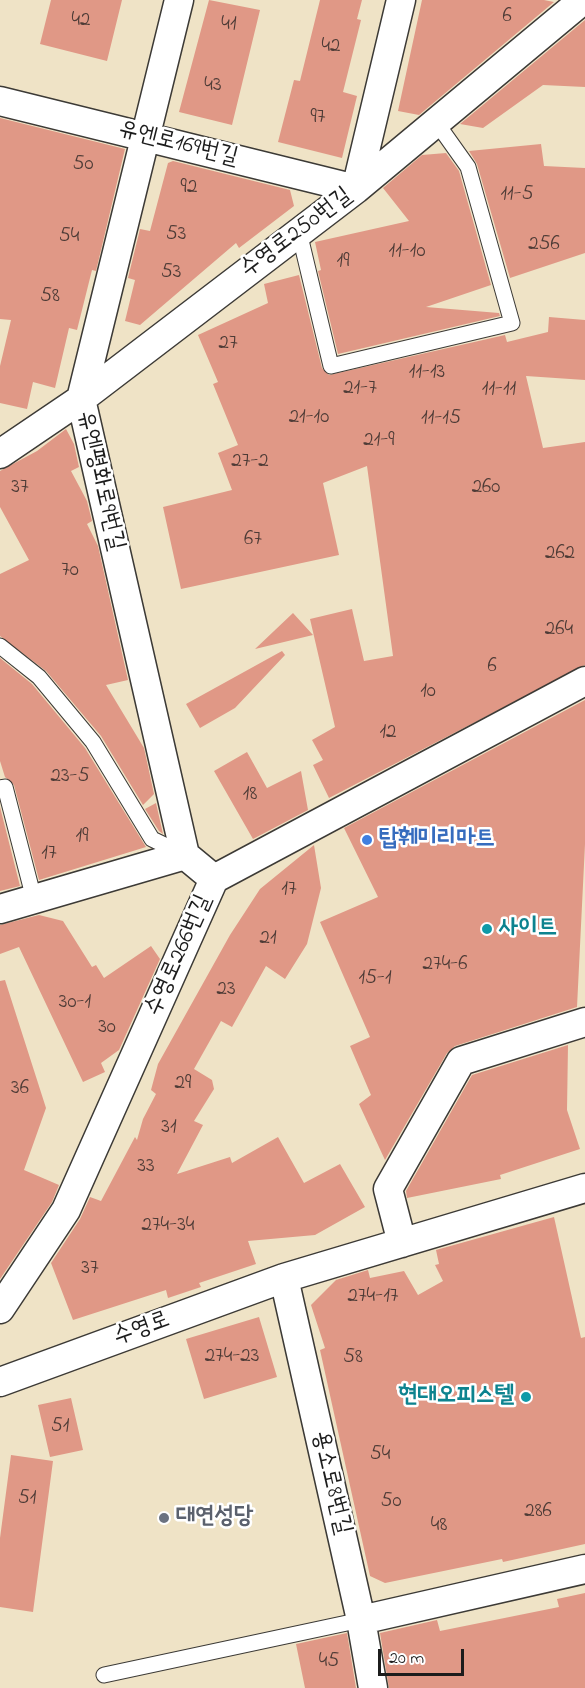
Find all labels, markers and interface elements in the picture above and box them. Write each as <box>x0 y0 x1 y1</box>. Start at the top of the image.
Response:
house number: 6 <box>502 5 512 31</box>
house number: 42 <box>71 9 91 35</box>
house number: 41 <box>221 13 237 39</box>
house number: 42 <box>321 35 341 61</box>
house number: 43 <box>204 74 222 100</box>
house number: 97 <box>311 106 325 132</box>
street label: 유엔로169번길 <box>115 116 241 174</box>
house number: 50 <box>72 153 94 179</box>
house number: 92 <box>181 176 197 202</box>
street label: 수영로250번길 <box>235 183 359 285</box>
house number: 11-5 <box>500 183 534 209</box>
house number: 53 <box>166 223 186 249</box>
house number: 54 <box>59 225 79 251</box>
house number: 256 <box>528 233 560 259</box>
house number: 11-10 <box>389 240 425 266</box>
house number: 19 <box>337 250 349 276</box>
house number: 53 <box>161 261 181 287</box>
house number: 58 <box>40 285 60 311</box>
house number: 27 <box>218 332 238 358</box>
house number: 11-13 <box>409 361 445 387</box>
house number: 21-7 <box>343 377 377 403</box>
house number: 11-11 <box>482 378 516 404</box>
house number: 21-10 <box>289 406 329 432</box>
house number: 11-15 <box>421 407 461 433</box>
street label: 유엔평화로9번길 <box>69 408 129 554</box>
house number: 21-9 <box>363 429 395 455</box>
house number: 27-2 <box>231 450 269 476</box>
house number: 37 <box>11 476 29 502</box>
house number: 260 <box>472 476 500 502</box>
house number: 67 <box>244 528 262 554</box>
house number: 262 <box>545 542 575 568</box>
house number: 70 <box>61 559 79 585</box>
house number: 264 <box>545 618 573 644</box>
house number: 6 <box>487 655 497 681</box>
house number: 10 <box>420 680 436 706</box>
house number: 12 <box>379 721 397 747</box>
house number: 23-5 <box>51 765 89 791</box>
house number: 18 <box>243 783 257 809</box>
house number: 19 <box>76 825 88 851</box>
place label: 탑훼미리마트 <box>379 826 495 854</box>
marker: 탑훼미리마트 <box>360 833 374 847</box>
house number: 17 <box>41 842 57 868</box>
house number: 17 <box>281 878 297 904</box>
street label: 수영로266번길 <box>140 891 220 1021</box>
place label: 사이트 <box>499 915 557 943</box>
marker: 사이트 <box>480 922 494 936</box>
house number: 21 <box>259 927 277 953</box>
house number: 274-6 <box>423 953 467 979</box>
house number: 15-1 <box>358 967 392 993</box>
house number: 23 <box>216 978 236 1004</box>
house number: 30-1 <box>59 991 91 1017</box>
house number: 30 <box>98 1016 116 1042</box>
house number: 29 <box>175 1072 191 1098</box>
house number: 36 <box>11 1077 29 1103</box>
house number: 31 <box>161 1116 177 1142</box>
house number: 33 <box>137 1155 155 1181</box>
house number: 274-34 <box>142 1214 194 1240</box>
house number: 37 <box>81 1257 99 1283</box>
house number: 274-17 <box>348 1285 398 1311</box>
street label: 수영로 <box>110 1307 174 1353</box>
house number: 274-23 <box>205 1345 259 1371</box>
house number: 58 <box>343 1346 363 1372</box>
place label: 현대오피스텔 <box>398 1383 514 1411</box>
marker: 현대오피스텔 <box>519 1390 533 1404</box>
house number: 51 <box>51 1415 69 1441</box>
street label: 용소로8번길 <box>304 1428 356 1538</box>
house number: 54 <box>370 1443 390 1469</box>
house number: 51 <box>18 1487 36 1513</box>
house number: 50 <box>380 1490 402 1516</box>
house number: 286 <box>524 1500 552 1526</box>
place label: 대연성당 <box>176 1504 253 1532</box>
marker: 대연성당 <box>157 1511 171 1525</box>
house number: 48 <box>431 1514 447 1540</box>
scale bar <box>381 1637 466 1675</box>
text: 20 m <box>389 1646 424 1672</box>
house number: 45 <box>319 1650 339 1676</box>

